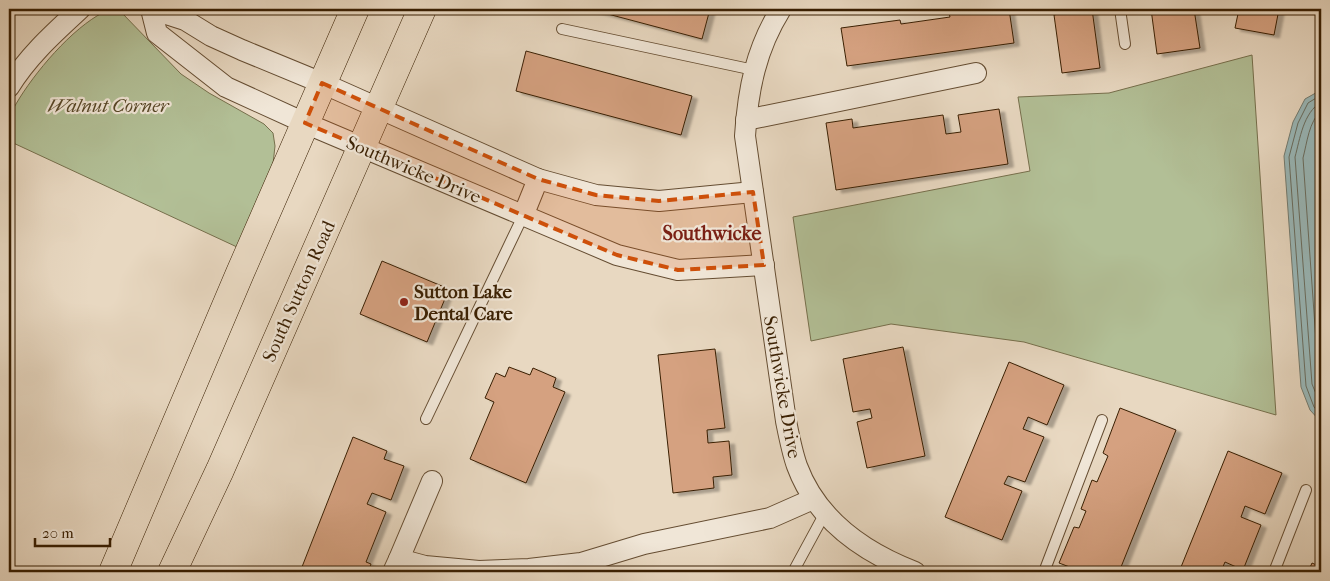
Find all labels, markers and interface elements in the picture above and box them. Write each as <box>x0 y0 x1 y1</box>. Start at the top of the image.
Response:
park label: Walnut Corner <box>48 95 170 117</box>
street label: Southwicke Drive <box>343 132 484 208</box>
street label: South Sutton Road <box>258 217 340 365</box>
district label: Southwicke <box>663 222 762 245</box>
place label: Sutton Lake Dental Care <box>414 281 513 325</box>
marker: Sutton Lake Dental Care <box>398 296 410 308</box>
street label: Southwicke Drive <box>759 314 805 460</box>
scale bar <box>35 516 110 548</box>
text: 20 m <box>42 524 74 542</box>

